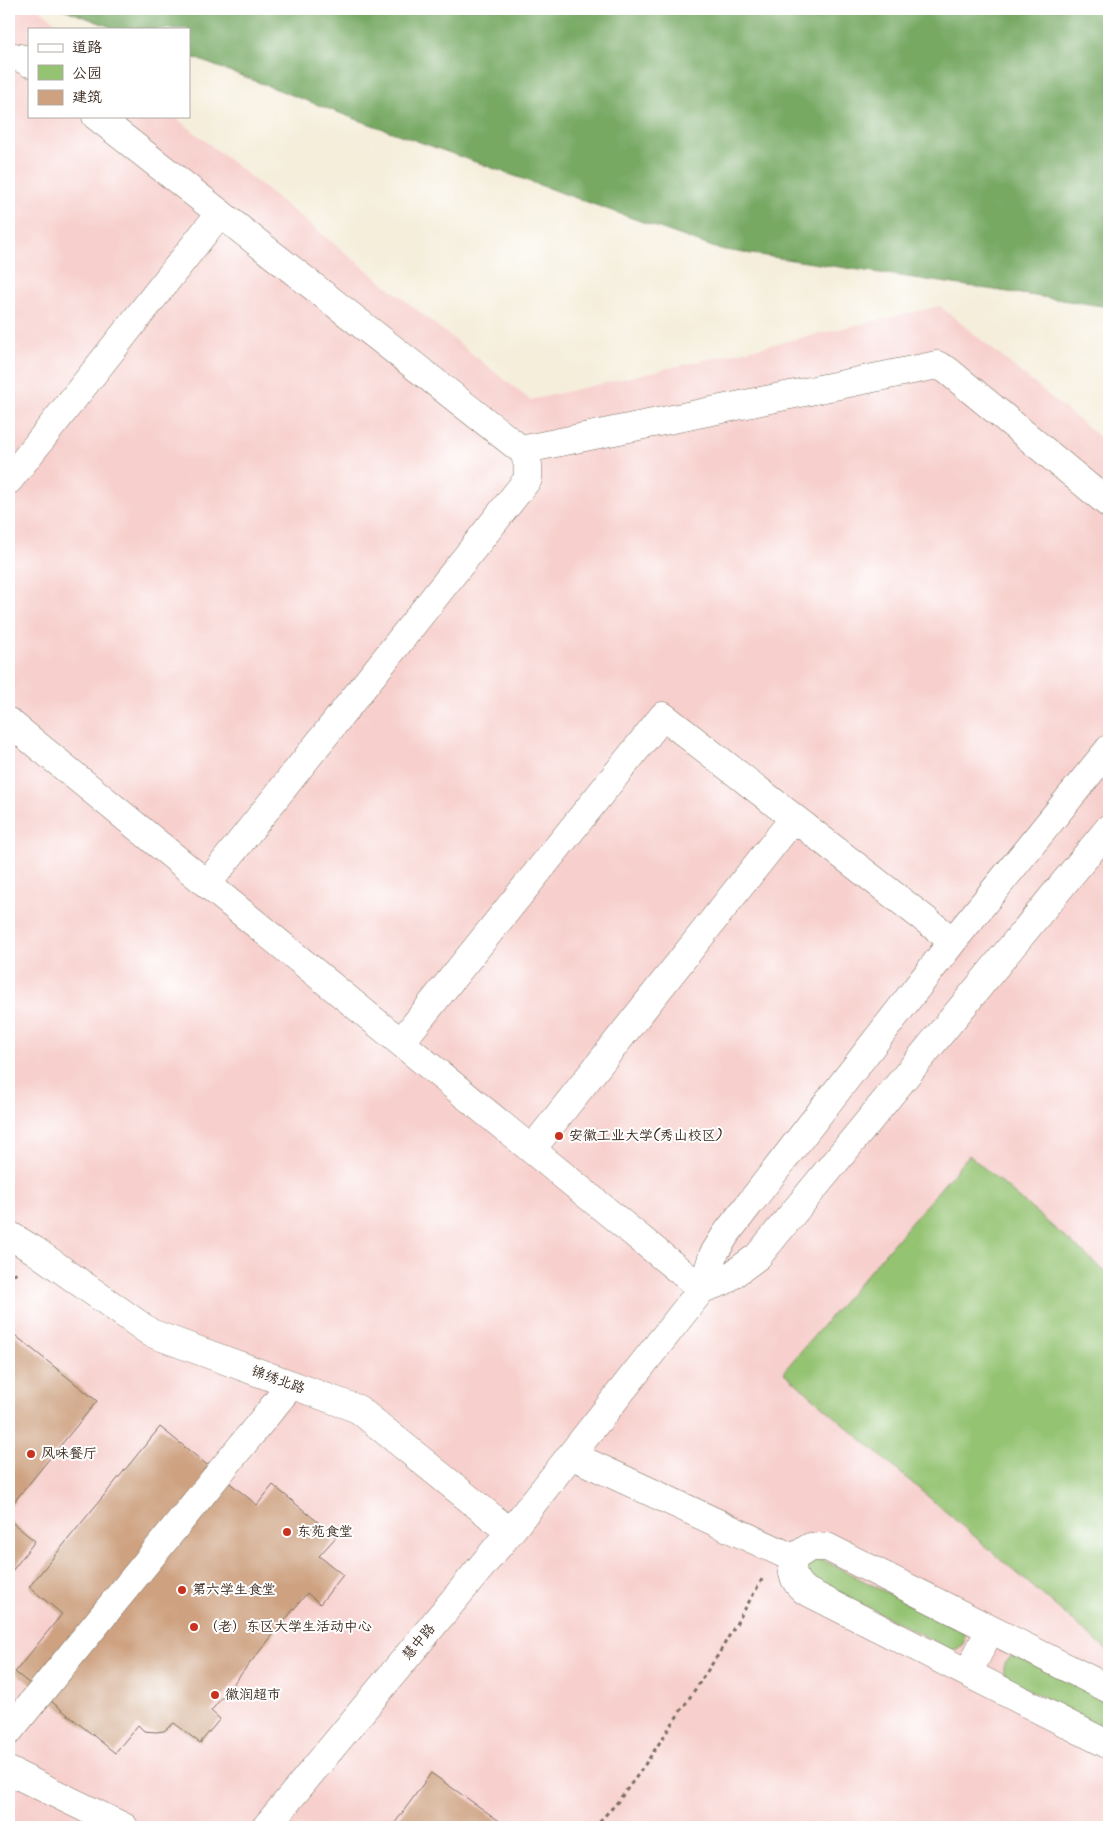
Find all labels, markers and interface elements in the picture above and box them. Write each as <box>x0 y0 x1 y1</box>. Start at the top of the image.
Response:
legend <box>28 28 190 118</box>
text: 道路 <box>72 36 102 60</box>
text: 公园 <box>72 62 102 86</box>
text: 建筑 <box>72 86 102 110</box>
place label: 安徽工业大学(秀山校区) <box>569 1125 723 1147</box>
marker: 安徽工业大学(秀山校区) <box>553 1130 565 1142</box>
street label: 锦绣北路 <box>248 1360 308 1400</box>
place label: 风味餐厅 <box>41 1443 97 1465</box>
marker: 风味餐厅 <box>25 1448 37 1460</box>
place label: 东苑食堂 <box>297 1521 353 1543</box>
marker: 东苑食堂 <box>281 1526 293 1538</box>
place label: 第六学生食堂 <box>192 1579 276 1601</box>
marker: 第六学生食堂 <box>176 1584 188 1596</box>
place label: （老）东区大学生活动中心 <box>204 1616 372 1638</box>
street label: 慧中路 <box>397 1619 441 1665</box>
marker: （老）东区大学生活动中心 <box>188 1621 200 1633</box>
place label: 徽润超市 <box>225 1684 281 1706</box>
marker: 徽润超市 <box>209 1689 221 1701</box>

